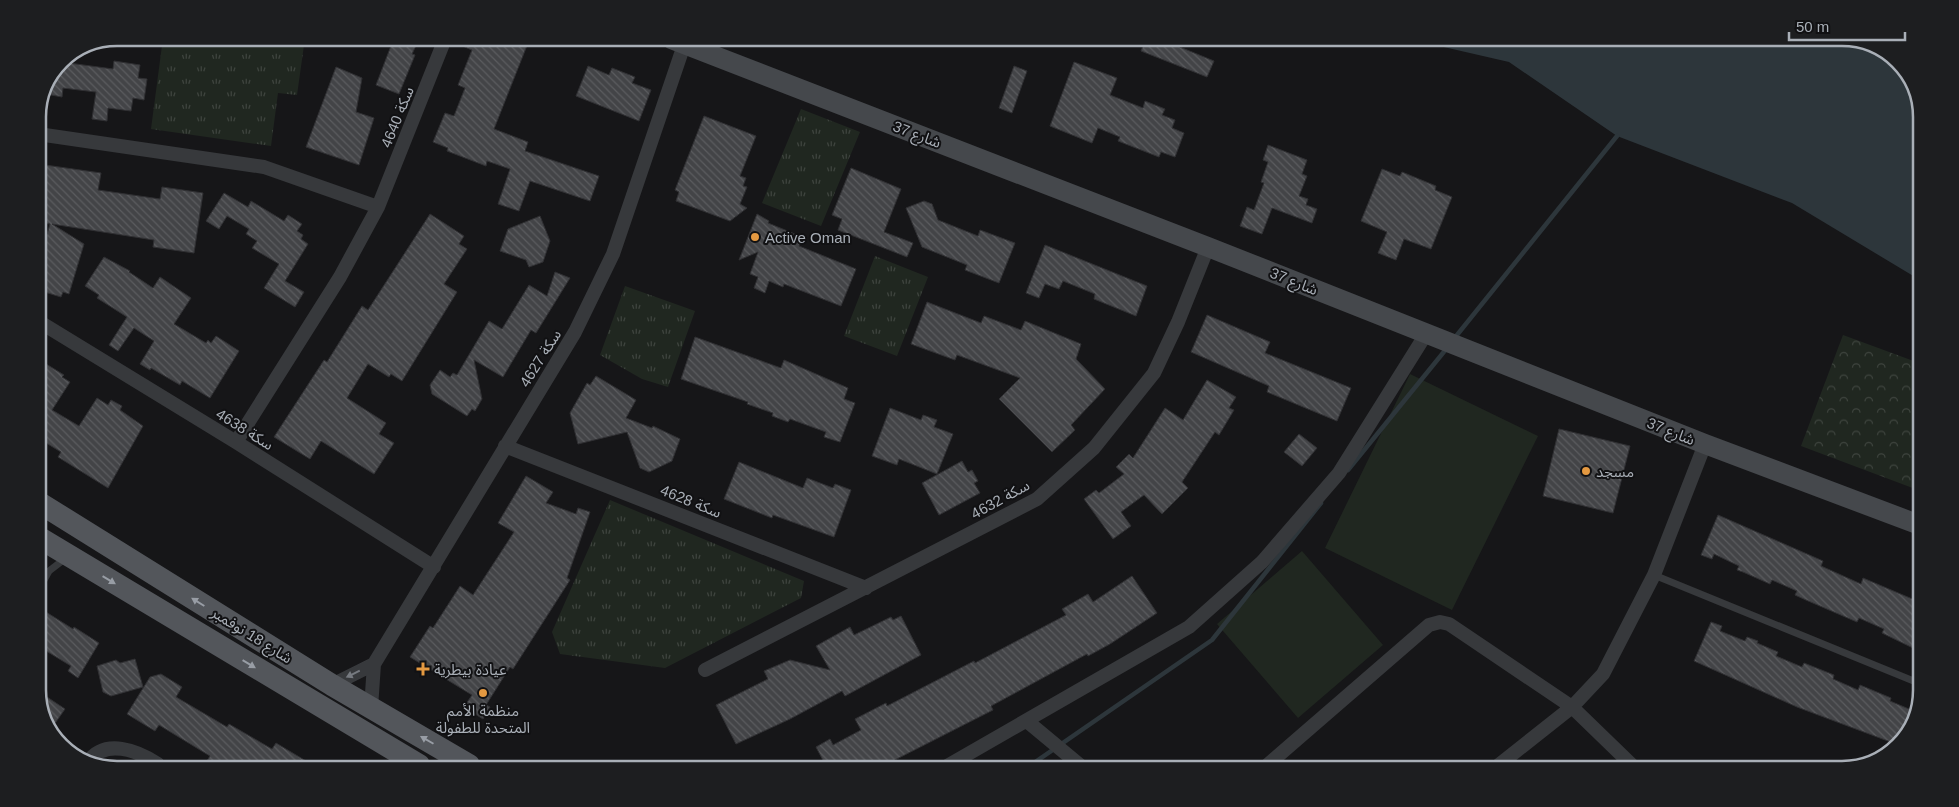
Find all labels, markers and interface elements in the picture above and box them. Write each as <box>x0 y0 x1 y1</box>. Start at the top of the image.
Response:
scale bar <box>1789 10 1905 42</box>
text: 50 m <box>1796 18 1829 35</box>
street label: سكة 4640 <box>377 84 417 150</box>
street label: شارع 37 <box>889 117 944 155</box>
place label: Active Oman <box>765 229 851 246</box>
marker: Active Oman <box>749 231 761 243</box>
street label: شارع 37 <box>1266 264 1321 302</box>
street label: سكة 4627 <box>516 326 564 390</box>
street label: سكة 4638 <box>213 405 277 453</box>
street label: شارع 37 <box>1643 414 1698 452</box>
place label: مسجد <box>1596 463 1634 480</box>
marker: مسجد <box>1580 465 1592 477</box>
street label: سكة 4632 <box>968 476 1032 522</box>
street label: سكة 4628 <box>658 481 724 521</box>
one-way arrow <box>103 576 116 585</box>
one-way arrow <box>192 597 205 606</box>
street label: شارع 18 نوفمبر <box>206 603 296 670</box>
one-way arrow <box>242 659 255 668</box>
place label: عيادة بيطرية <box>434 661 507 679</box>
marker: عيادة بيطرية <box>416 662 430 676</box>
one-way arrow <box>346 670 360 678</box>
marker: منظمة الأمم المتحدة للطفولة <box>477 687 489 699</box>
place label: منظمة الأمم المتحدة للطفولة <box>436 702 530 737</box>
one-way arrow <box>420 736 434 745</box>

